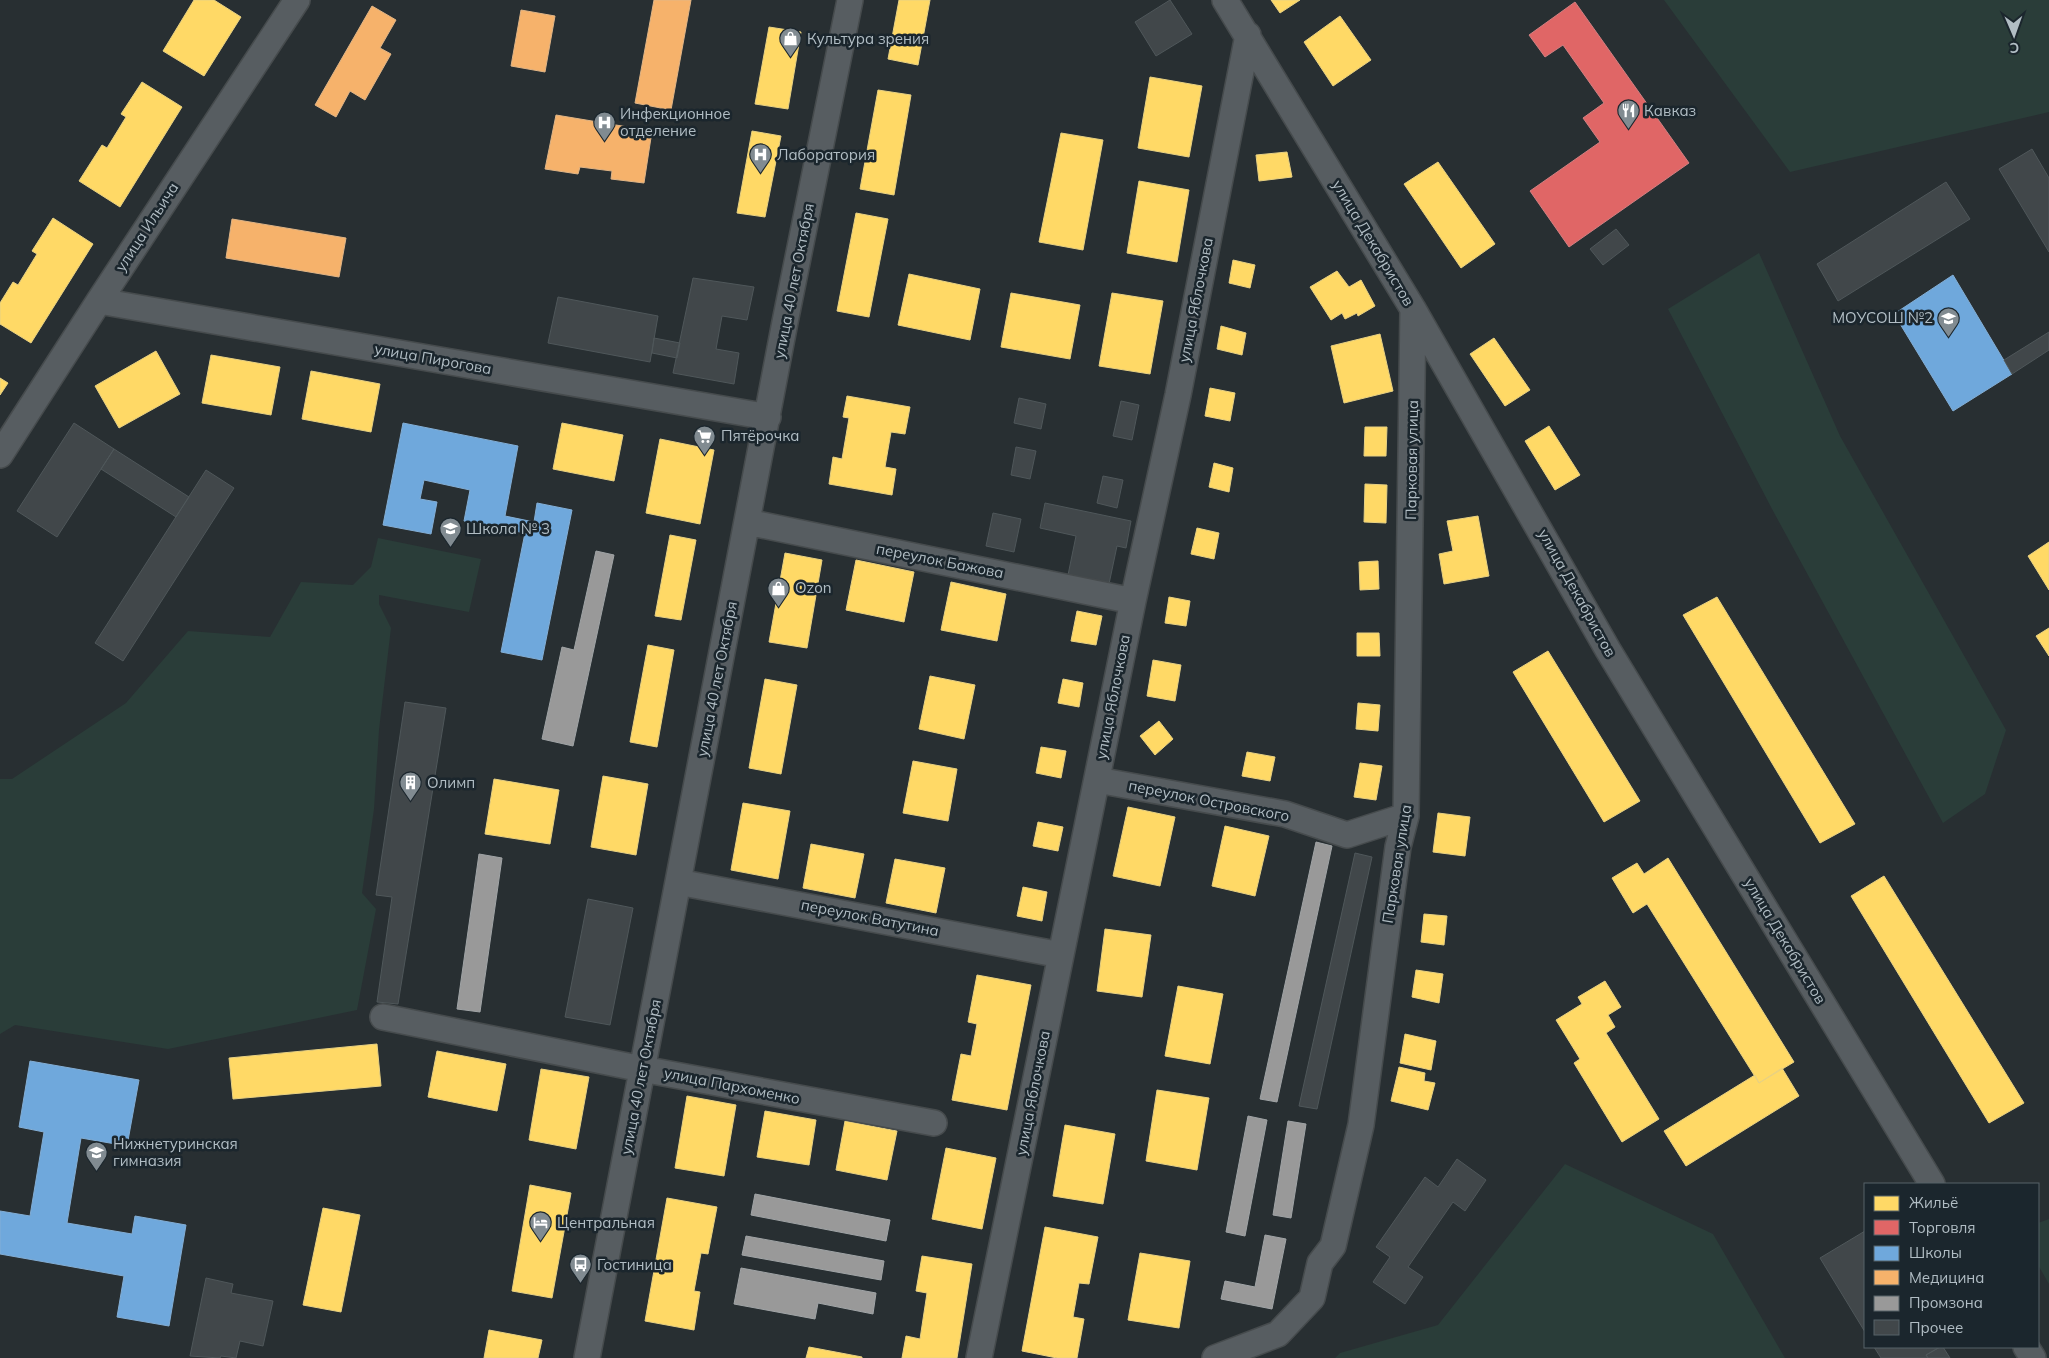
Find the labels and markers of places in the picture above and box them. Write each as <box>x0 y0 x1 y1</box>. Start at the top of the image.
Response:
shop icon: Культура зрения <box>779 27 803 58</box>
place label: Культура зрения <box>807 29 929 48</box>
restaurant icon: Кавказ <box>1616 99 1640 130</box>
place label: Кавказ <box>1644 101 1696 120</box>
place label: Инфекционное отделение <box>620 104 731 140</box>
hospital icon: Инфекционное отделение <box>592 111 616 142</box>
hospital icon: Лаборатория <box>749 143 773 174</box>
place label: Лаборатория <box>777 145 875 164</box>
school or university icon: МОУСОШ №2 <box>1937 306 1961 337</box>
place label: МОУСОШ №2 <box>1832 308 1933 327</box>
supermarket icon: Пятёрочка <box>693 424 717 455</box>
place label: Пятёрочка <box>721 426 799 445</box>
school or university icon: Школа № 3 <box>438 517 462 548</box>
place label: Школа № 3 <box>466 519 550 538</box>
shop icon: Ozon <box>767 576 791 607</box>
place label: Ozon <box>795 578 832 597</box>
building icon: Олимп <box>399 771 423 802</box>
place label: Олимп <box>427 773 475 792</box>
place label: Нижнетуринская гимназия <box>113 1134 238 1170</box>
school or university icon: Нижнетуринская гимназия <box>85 1141 109 1172</box>
hotel icon: Центральная <box>529 1211 553 1242</box>
place label: Центральная <box>557 1213 655 1232</box>
bus stop icon: Гостиница <box>569 1253 593 1284</box>
place label: Гостиница <box>597 1255 672 1274</box>

